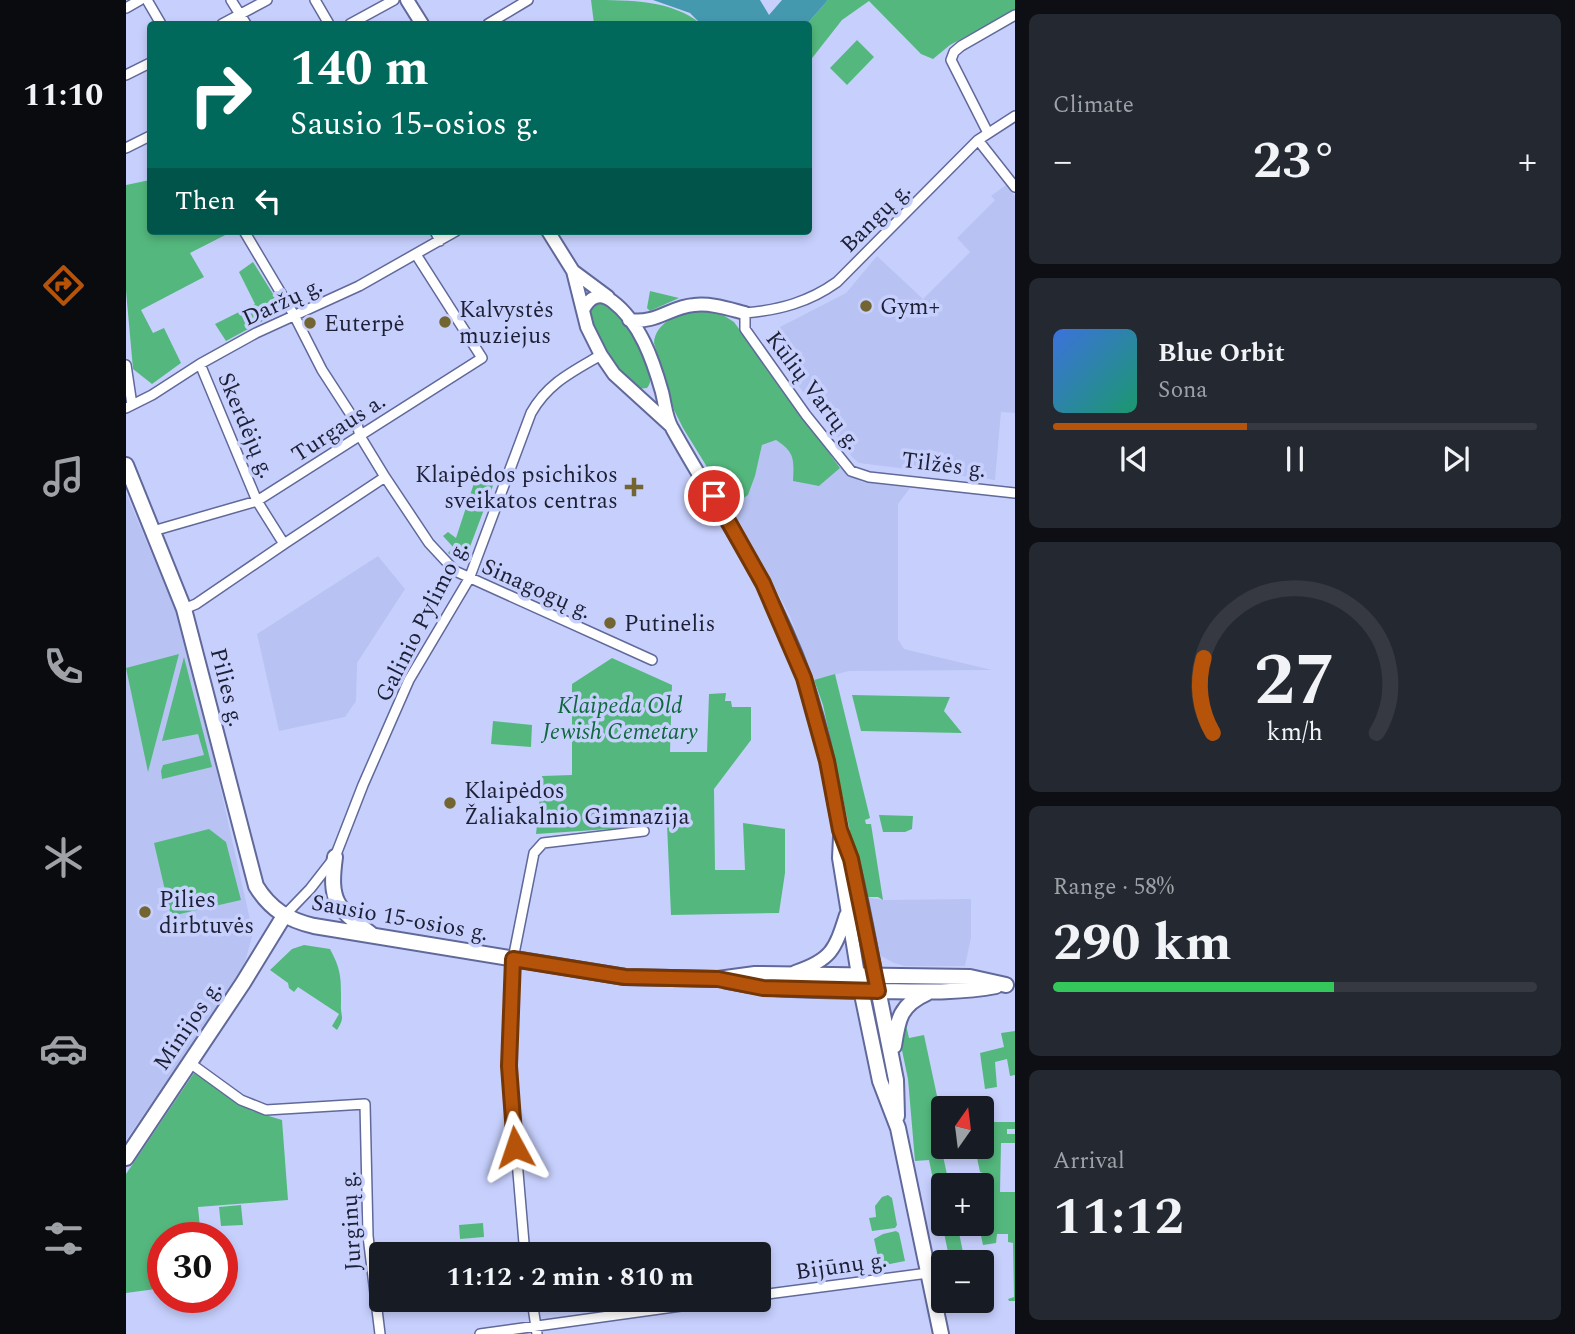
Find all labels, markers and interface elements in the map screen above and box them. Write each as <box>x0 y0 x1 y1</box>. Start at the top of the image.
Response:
text: 140 m <box>290 32 429 107</box>
icon: right <box>175 49 266 140</box>
text: 11:10 <box>23 71 103 120</box>
text: Climate <box>1053 88 1134 123</box>
text: Sausio 15-osios g. <box>290 100 539 149</box>
text: 23° <box>1253 122 1337 201</box>
text: − <box>1053 133 1072 191</box>
text: + <box>1518 133 1537 191</box>
street label: Bangų g. <box>832 174 920 262</box>
text: Then <box>175 181 235 221</box>
icon: left <box>249 182 287 220</box>
icon: directions <box>39 261 88 310</box>
street label: Daržų g. <box>237 268 329 336</box>
place label: Gym+ <box>880 290 940 325</box>
place label: Kalvystės muziejus <box>459 293 554 354</box>
marker: Gym+ <box>858 298 874 314</box>
place label: Euterpė <box>324 307 405 342</box>
marker: Kalvystės muziejus <box>437 314 453 330</box>
marker: Euterpė <box>302 315 318 331</box>
street label: Kūlių Vartų g. <box>756 324 869 458</box>
text: Blue Orbit <box>1158 333 1285 373</box>
street label: Skerdėjų g. <box>208 367 284 484</box>
text: Sona <box>1158 373 1208 408</box>
street label: Turgaus a. <box>285 385 393 472</box>
icon: previous <box>1115 440 1153 478</box>
icon: pause <box>1276 440 1314 478</box>
icon: next <box>1437 440 1475 478</box>
street label: Tilžės g. <box>900 443 988 488</box>
icon: music <box>39 452 88 501</box>
place label: Klaipėdos psichikos sveikatos centras <box>415 458 618 519</box>
pin <box>684 466 744 526</box>
marker: Klaipėdos psichikos sveikatos centras <box>624 477 644 497</box>
icon: arrive <box>695 477 733 515</box>
street label: Galinio Pylimo g. <box>367 535 478 708</box>
street label: Sinagogų g. <box>476 550 597 629</box>
place label: Putinelis <box>624 607 715 642</box>
marker: Putinelis <box>602 615 618 631</box>
text: 27 <box>1254 626 1336 737</box>
icon: phone <box>39 642 88 691</box>
street label: Pilies g. <box>200 644 253 730</box>
park label: Klaipeda Old Jewish Cemetary <box>540 689 698 750</box>
text: km/h <box>1267 714 1323 752</box>
place label: Klaipėdos Žaliakalnio Gimnazija <box>464 774 690 835</box>
marker: Klaipėdos Žaliakalnio Gimnazija <box>442 795 458 811</box>
icon: climate <box>39 833 88 882</box>
text: Range · 58% <box>1053 870 1174 905</box>
place label: Pilies dirbtuvės <box>159 883 254 944</box>
street label: Sausio 15-osios g. <box>309 886 491 951</box>
marker: Pilies dirbtuvės <box>137 904 153 920</box>
text: 290 km <box>1053 904 1232 983</box>
street label: Minijos g. <box>145 974 231 1078</box>
icon: car <box>39 1024 88 1073</box>
north arrow <box>931 1096 994 1158</box>
map controls <box>931 1096 994 1313</box>
position arrow <box>478 1110 552 1184</box>
text: Arrival <box>1053 1144 1125 1179</box>
street label: Jurginų g. <box>331 1170 372 1272</box>
button: + <box>931 1173 994 1236</box>
text: 11:12 <box>1053 1178 1184 1257</box>
icon: filters <box>39 1214 88 1263</box>
speed limit sign: 30 <box>147 1222 238 1313</box>
street label: Bijūnų g. <box>793 1243 889 1290</box>
button: − <box>931 1250 994 1313</box>
text: 11:12 · 2 min · 810 m <box>446 1257 694 1297</box>

